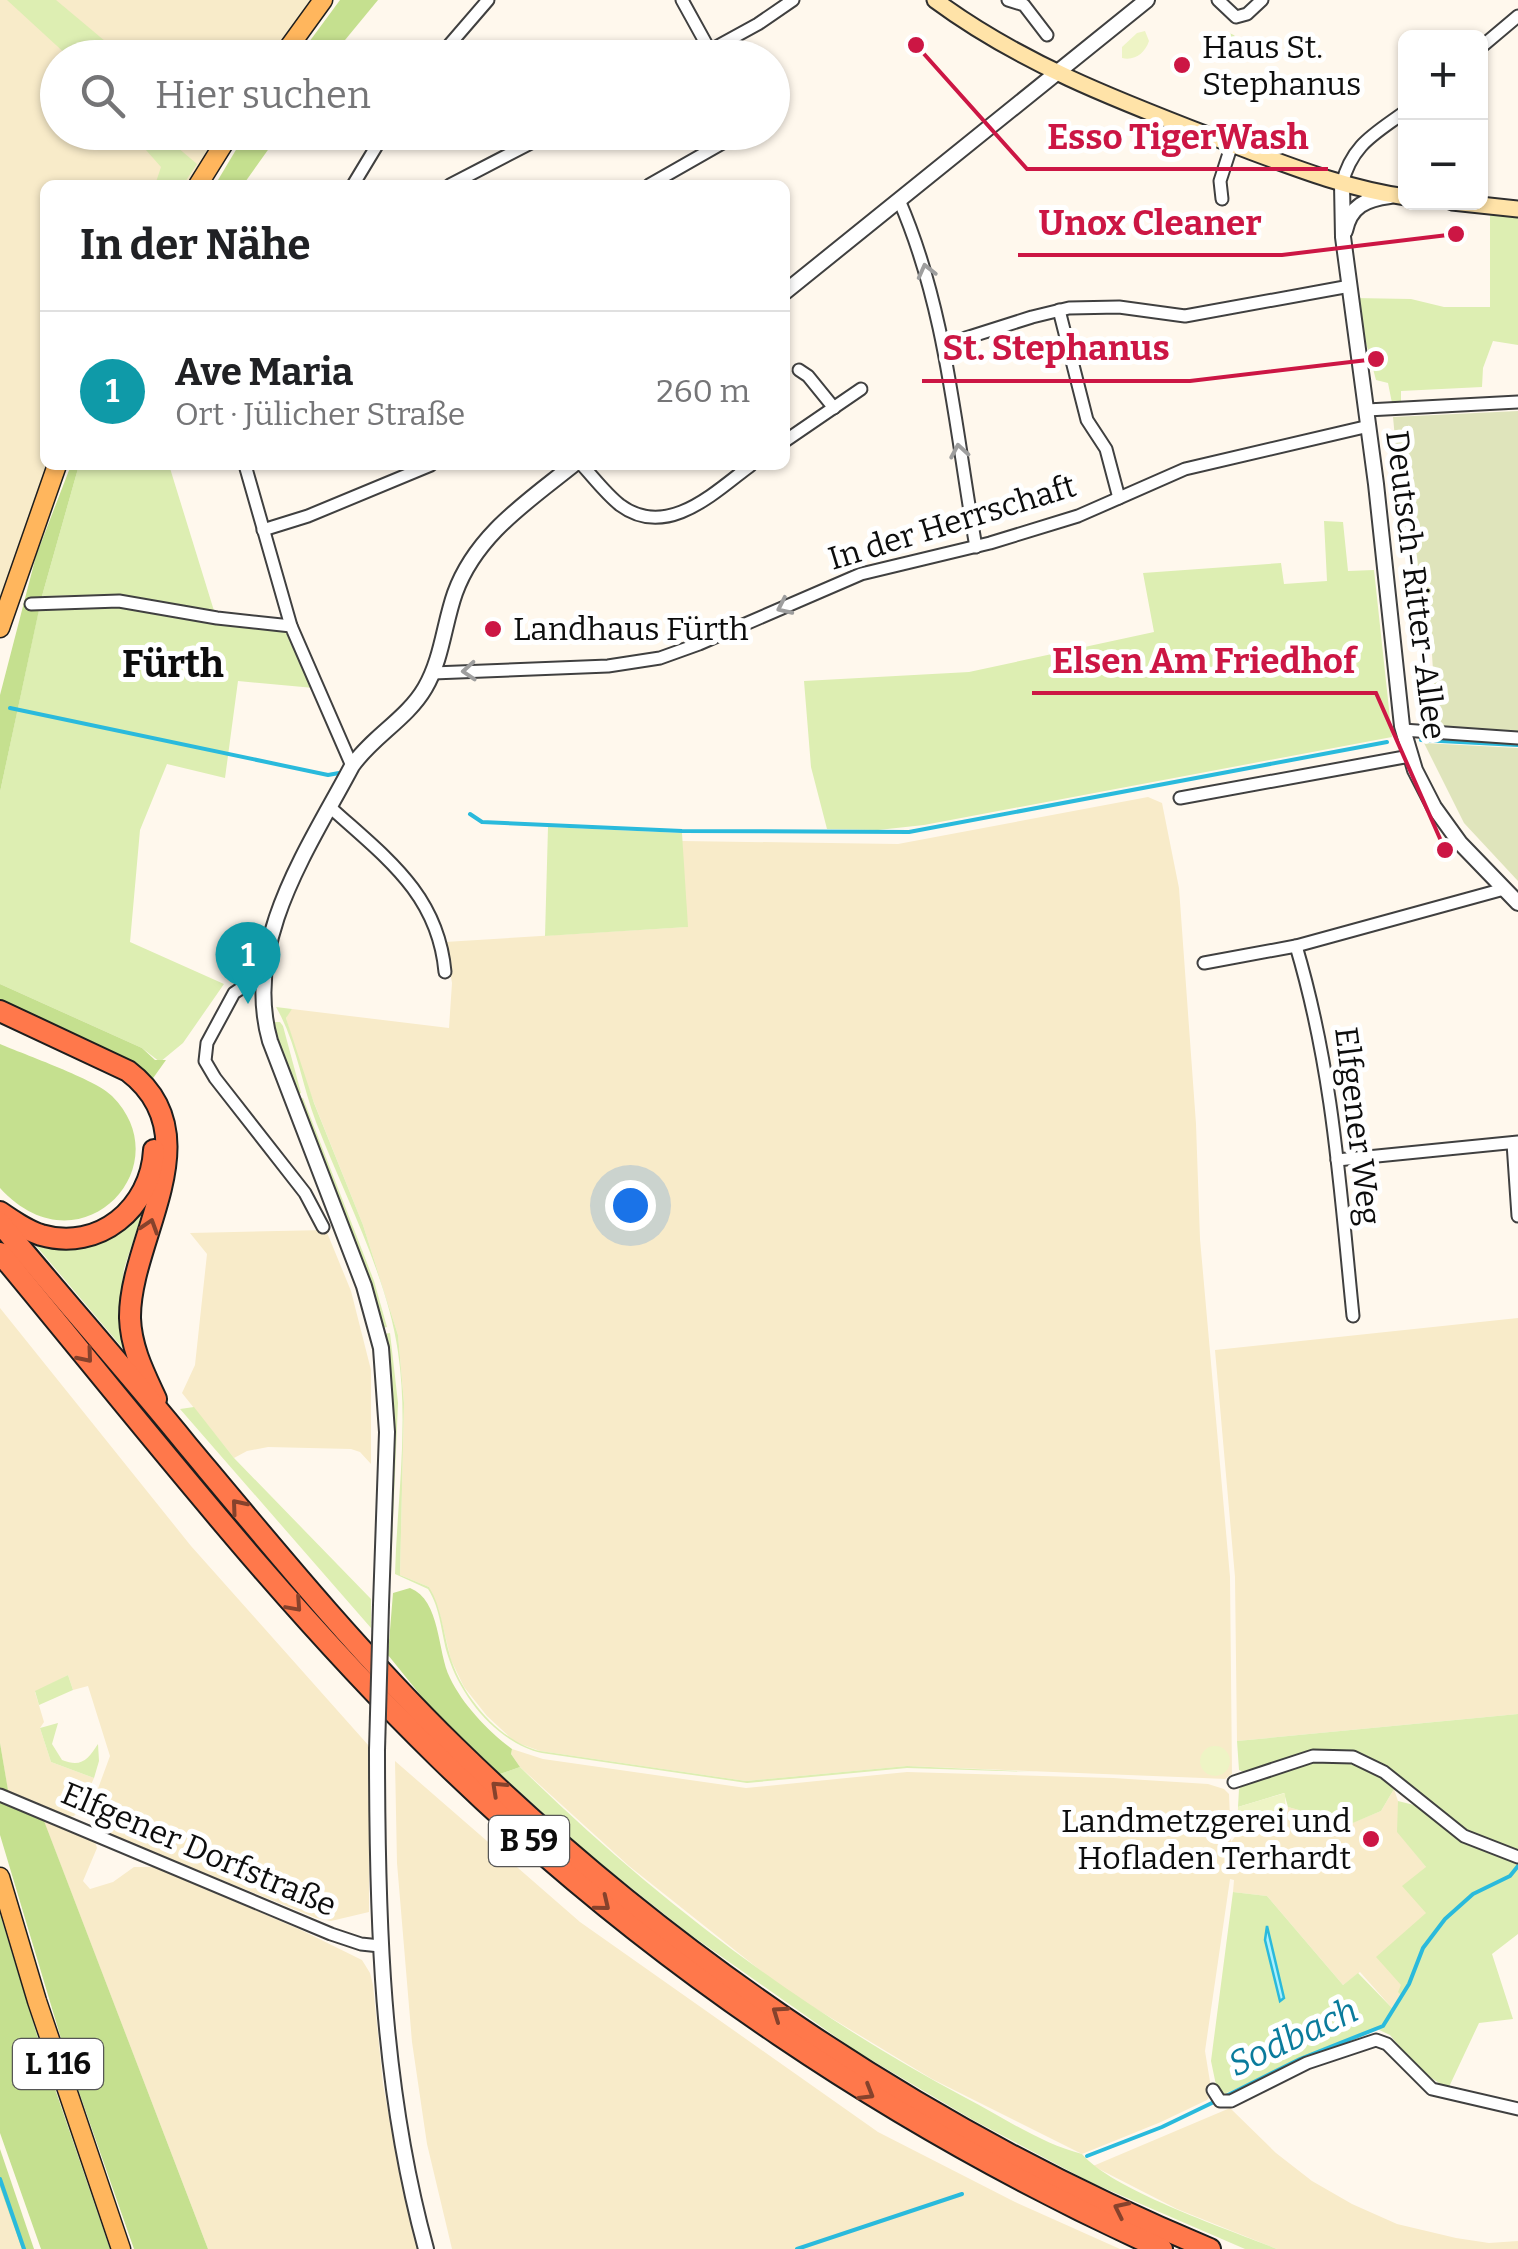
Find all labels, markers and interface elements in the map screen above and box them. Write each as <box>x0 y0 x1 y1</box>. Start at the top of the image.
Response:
place label: Haus St. Stephanus <box>1202 28 1361 103</box>
map controls <box>1398 30 1488 210</box>
button: + <box>1398 30 1488 120</box>
search box <box>40 40 790 150</box>
marker: Haus St. Stephanus <box>1171 54 1193 76</box>
icon: search <box>75 68 130 123</box>
text: Hier suchen <box>155 72 371 118</box>
callout: Esso TigerWash <box>1027 104 1328 169</box>
text: Esso TigerWash <box>1047 116 1309 158</box>
button: − <box>1398 120 1488 210</box>
callout: Unox Cleaner <box>1018 190 1282 255</box>
text: Unox Cleaner <box>1038 202 1262 244</box>
text: In der Nähe <box>80 220 311 270</box>
one-way arrow <box>917 263 938 280</box>
callout: St. Stephanus <box>922 316 1190 381</box>
text: St. Stephanus <box>942 327 1170 369</box>
text: Ave Maria <box>175 349 353 395</box>
text: 1 <box>106 372 119 410</box>
text: 260 m <box>656 372 750 410</box>
text: Ort · Jülicher Straße <box>175 395 465 433</box>
street label: Deutsch-Ritter-Allee <box>1378 428 1454 742</box>
one-way arrow <box>949 442 970 459</box>
street label: In der Herrschaft <box>824 466 1081 578</box>
one-way arrow <box>776 595 794 615</box>
place label: Landhaus Fürth <box>513 610 749 648</box>
marker: Landhaus Fürth <box>482 618 504 640</box>
callout: Elsen Am Friedhof <box>1032 628 1376 693</box>
text: Elsen Am Friedhof <box>1052 640 1359 682</box>
district label: Fürth <box>122 641 224 687</box>
one-way arrow <box>461 659 477 681</box>
pin: 1 <box>216 922 280 1004</box>
street label: Elfgener Weg <box>1327 1025 1389 1227</box>
your location <box>605 1180 656 1231</box>
one-way arrow <box>138 1218 158 1235</box>
one-way arrow <box>74 1344 92 1362</box>
one-way arrow <box>232 1499 250 1517</box>
one-way arrow <box>283 1593 301 1612</box>
street label: Elfgener Dorfstraße <box>56 1774 342 1924</box>
one-way arrow <box>491 1782 510 1800</box>
place label: Landmetzgerei und Hofladen Terhardt <box>1061 1802 1351 1877</box>
road number: B 59 <box>489 1816 569 1866</box>
marker: Landmetzgerei und Hofladen Terhardt <box>1360 1828 1382 1850</box>
one-way arrow <box>591 1892 609 1910</box>
water label: Sodbach <box>1222 1989 1364 2085</box>
one-way arrow <box>771 2007 790 2025</box>
road number: L 116 <box>13 2039 103 2089</box>
one-way arrow <box>856 2080 874 2099</box>
one-way arrow <box>1113 2202 1131 2222</box>

